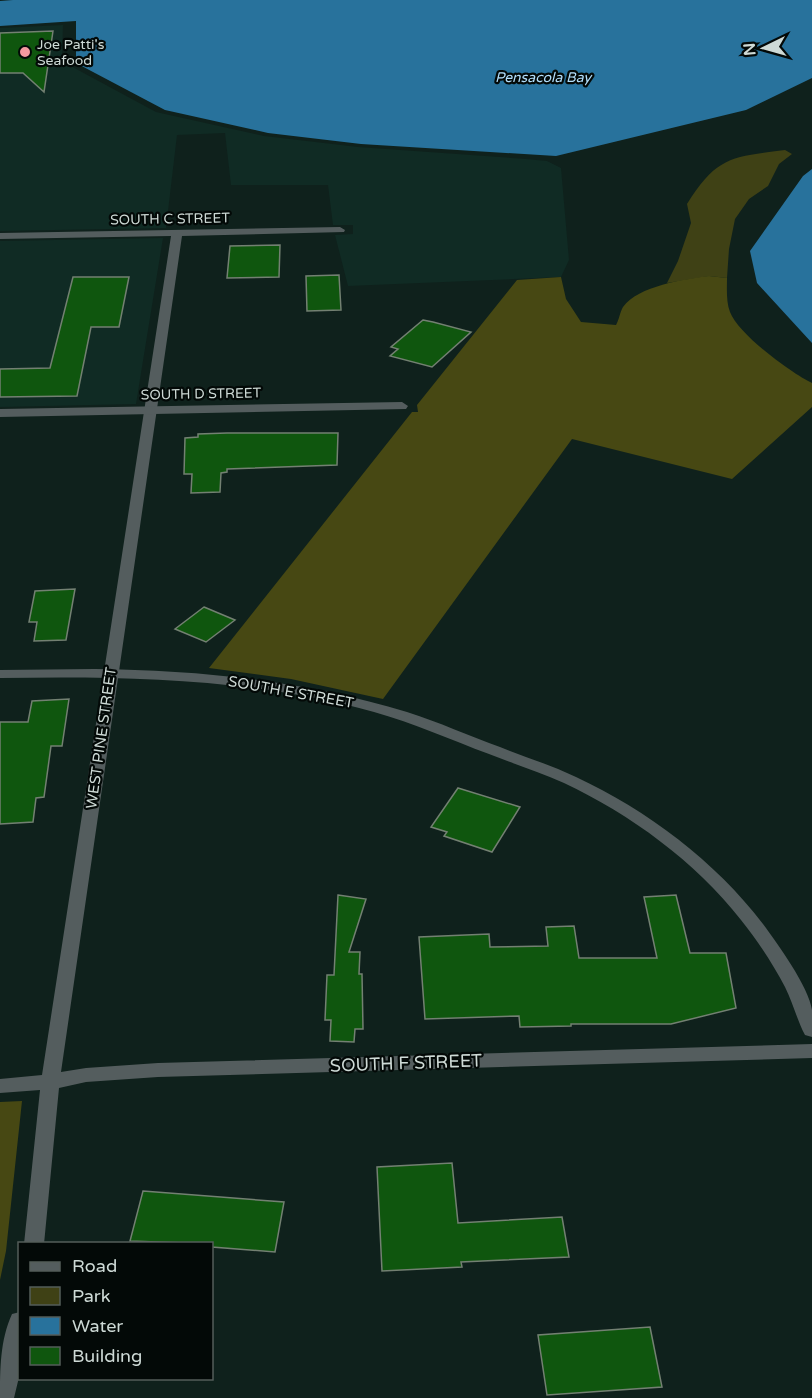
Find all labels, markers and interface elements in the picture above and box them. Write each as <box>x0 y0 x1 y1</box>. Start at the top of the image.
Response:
north arrow <box>734 18 794 78</box>
place label: Joe Patti's Seafood <box>37 36 105 69</box>
text: N <box>740 42 761 56</box>
marker: Joe Patti's Seafood <box>18 45 32 59</box>
water label: Pensacola Bay <box>495 69 593 86</box>
street label: SOUTH C STREET <box>110 209 230 229</box>
street label: SOUTH D STREET <box>141 384 262 404</box>
street label: WEST PINE STREET <box>82 666 120 810</box>
street label: SOUTH E STREET <box>227 672 355 712</box>
street label: SOUTH F STREET <box>329 1049 483 1077</box>
legend <box>18 1242 213 1380</box>
text: Road <box>72 1255 117 1277</box>
text: Park <box>72 1285 111 1307</box>
text: Water <box>72 1315 123 1337</box>
text: Building <box>72 1345 142 1367</box>

